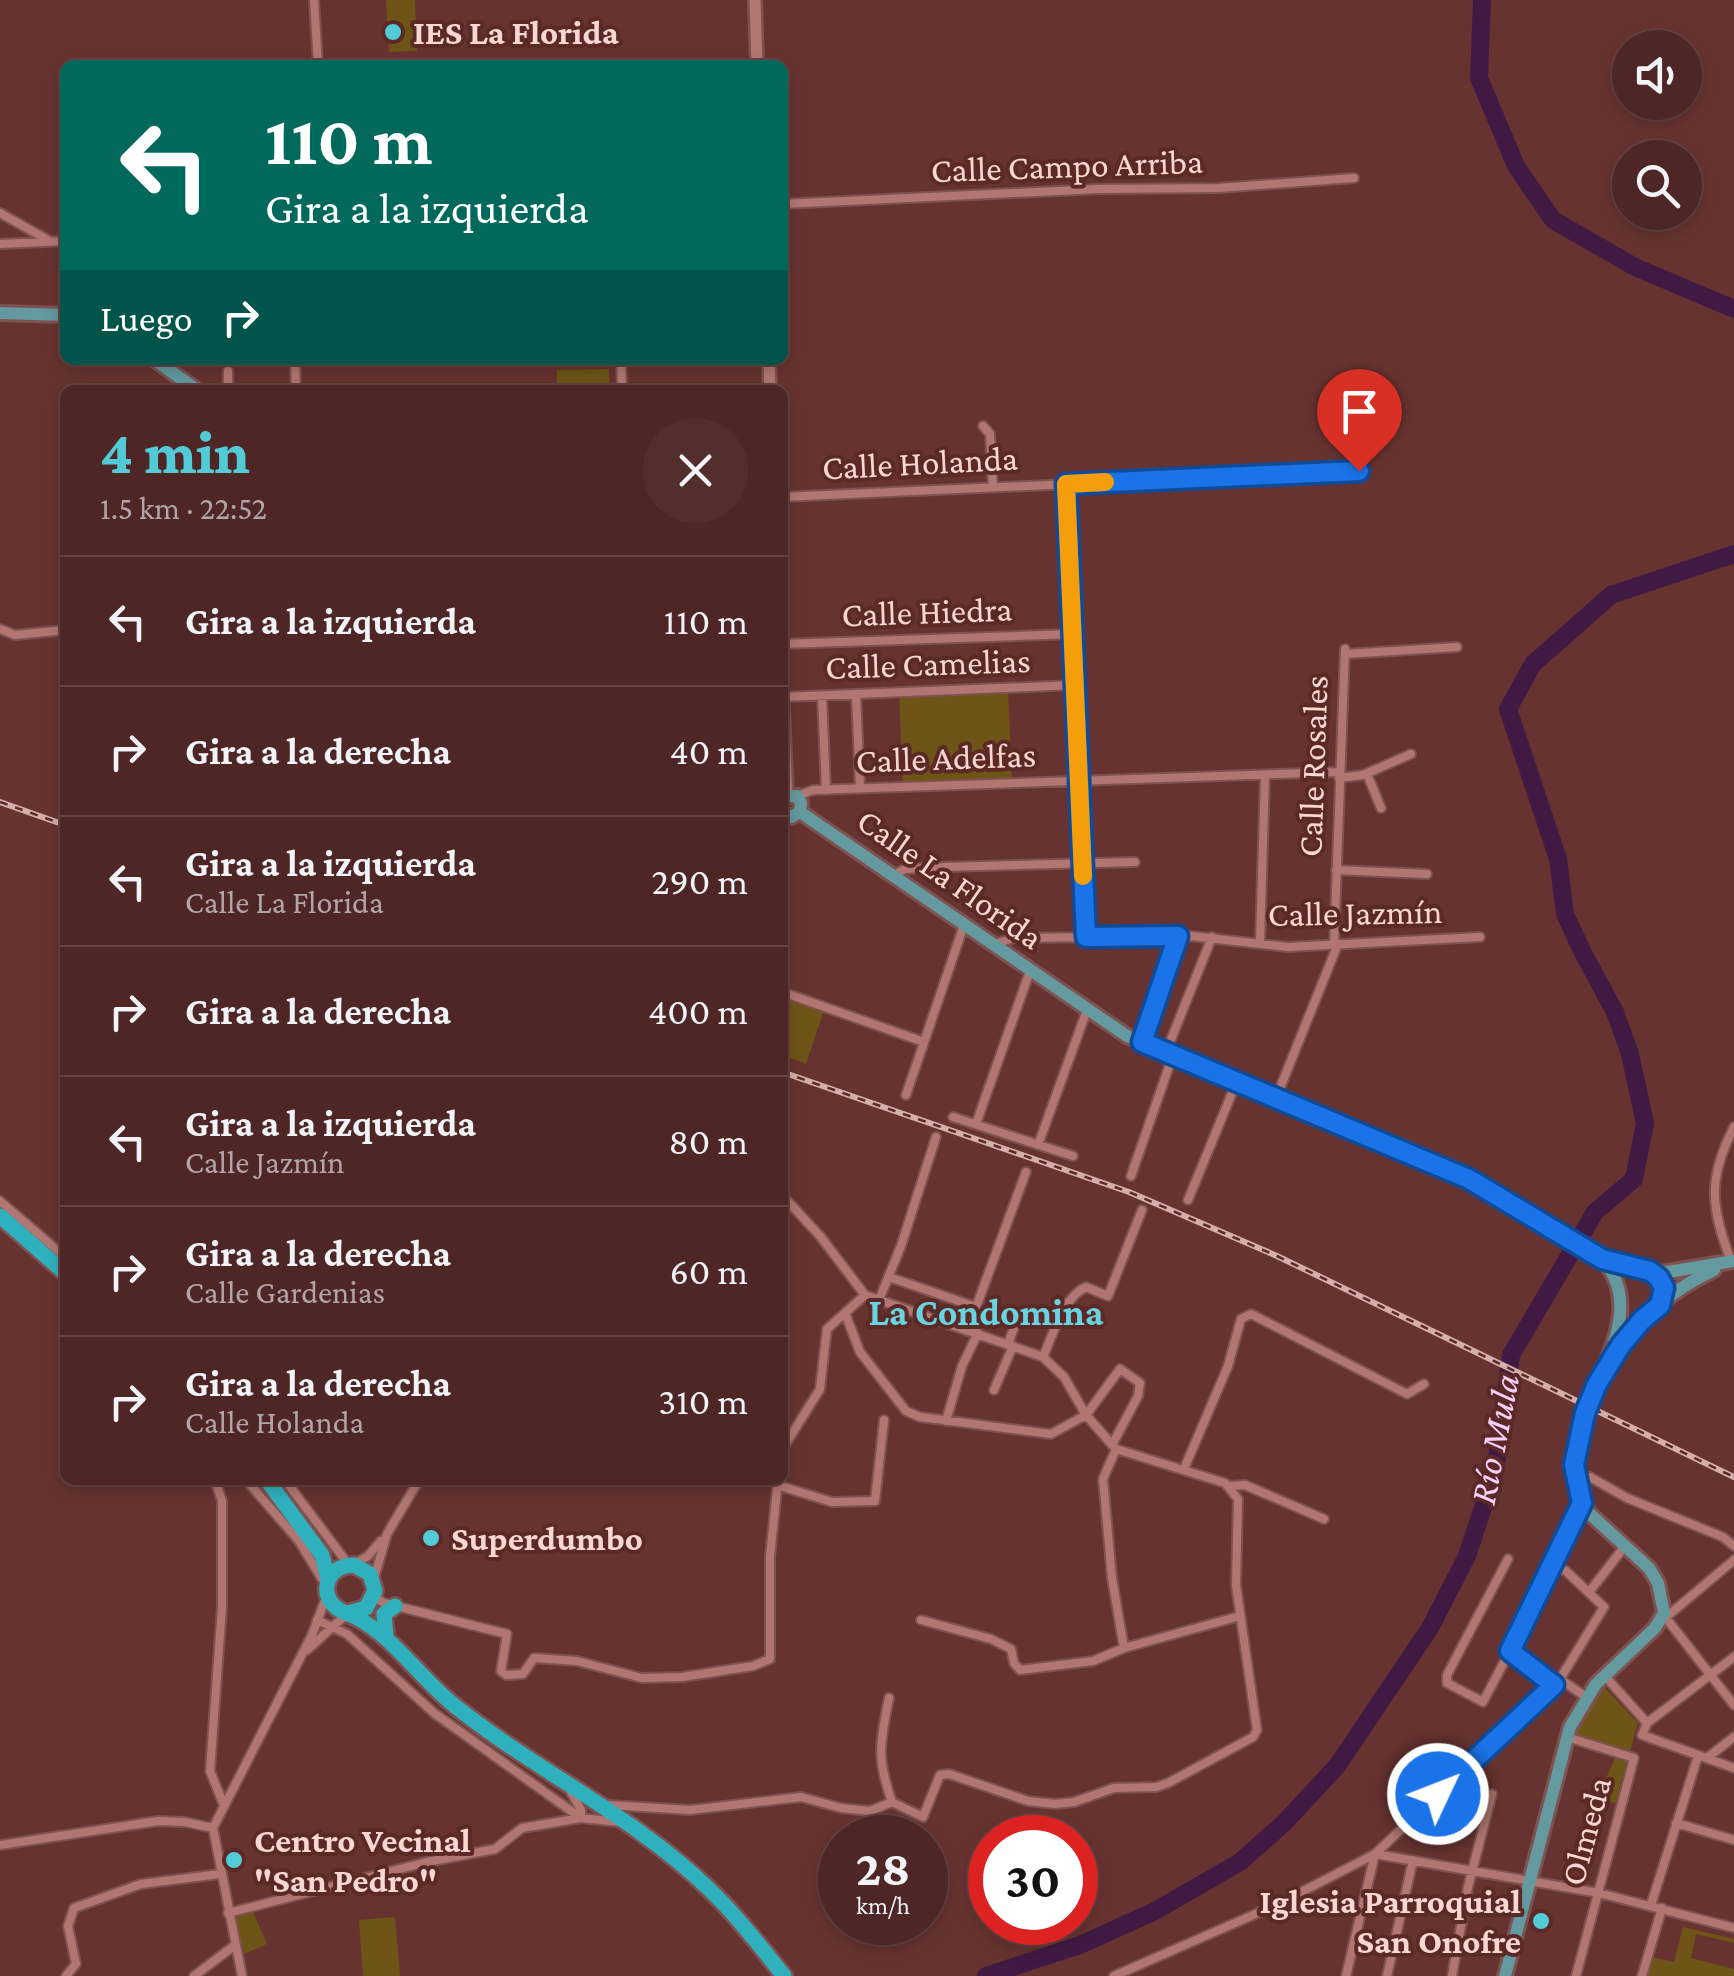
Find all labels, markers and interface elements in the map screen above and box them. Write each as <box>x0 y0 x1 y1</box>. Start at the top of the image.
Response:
place label: IES La Florida <box>413 13 619 52</box>
marker: IES La Florida <box>382 21 404 43</box>
map controls <box>1612 30 1702 230</box>
button: sound <box>1612 30 1702 120</box>
icon: left <box>100 100 230 230</box>
text: 110 m <box>265 101 433 179</box>
button: search <box>1612 140 1702 230</box>
street label: Calle Campo Arriba <box>930 142 1204 190</box>
text: Gira a la izquierda <box>265 183 589 233</box>
icon: right <box>213 290 268 345</box>
text: Luego <box>100 297 193 339</box>
pin <box>1317 369 1402 472</box>
icon: arrive <box>1332 384 1387 439</box>
button: close <box>643 418 748 523</box>
text: 4 min <box>100 419 250 486</box>
street label: Calle Holanda <box>821 438 1019 488</box>
text: 1.5 km · 22:52 <box>100 490 267 526</box>
street label: Calle Hiedra <box>841 590 1013 634</box>
icon: left <box>100 594 155 649</box>
text: Gira a la izquierda <box>185 600 476 642</box>
text: 110 m <box>664 600 748 642</box>
street label: Calle Camelias <box>825 641 1031 687</box>
street label: Calle Rosales <box>1290 675 1336 857</box>
icon: right <box>100 724 155 779</box>
text: Gira a la derecha <box>185 730 451 772</box>
text: 40 m <box>669 730 748 772</box>
street label: Calle Adelfas <box>855 735 1037 781</box>
street label: Calle La Florida <box>850 801 1050 957</box>
text: Gira a la izquierda <box>185 842 476 884</box>
icon: left <box>100 854 155 909</box>
text: 290 m <box>651 860 748 902</box>
text: Calle La Florida <box>185 884 384 920</box>
street label: Calle Jazmín <box>1267 892 1443 934</box>
icon: right <box>100 984 155 1039</box>
text: Gira a la derecha <box>185 990 451 1032</box>
text: 400 m <box>648 990 748 1032</box>
text: Gira a la izquierda <box>185 1102 476 1144</box>
icon: left <box>100 1114 155 1169</box>
text: 80 m <box>668 1120 748 1162</box>
text: Calle Jazmín <box>185 1144 345 1180</box>
text: Gira a la derecha <box>185 1232 451 1274</box>
icon: right <box>100 1244 155 1299</box>
text: 60 m <box>670 1250 748 1292</box>
text: Calle Gardenias <box>185 1274 385 1310</box>
district label: La Condomina <box>869 1291 1104 1333</box>
text: Gira a la derecha <box>185 1362 451 1404</box>
water label: Río Mula <box>1461 1370 1527 1508</box>
icon: right <box>100 1374 155 1429</box>
text: 310 m <box>658 1380 748 1422</box>
text: Calle Holanda <box>185 1404 364 1440</box>
place label: Superdumbo <box>451 1519 643 1558</box>
marker: Superdumbo <box>420 1527 442 1549</box>
position arrow <box>1386 1742 1490 1846</box>
street label: Olmeda <box>1553 1772 1619 1890</box>
speed limit sign: 30 <box>968 1815 1098 1945</box>
place label: Centro Vecinal "San Pedro" <box>254 1821 471 1900</box>
text: 28 <box>856 1840 910 1896</box>
marker: Centro Vecinal "San Pedro" <box>223 1849 245 1871</box>
place label: Iglesia Parroquial San Onofre <box>1260 1882 1521 1961</box>
text: km/h <box>856 1892 910 1919</box>
marker: Iglesia Parroquial San Onofre <box>1530 1910 1552 1932</box>

